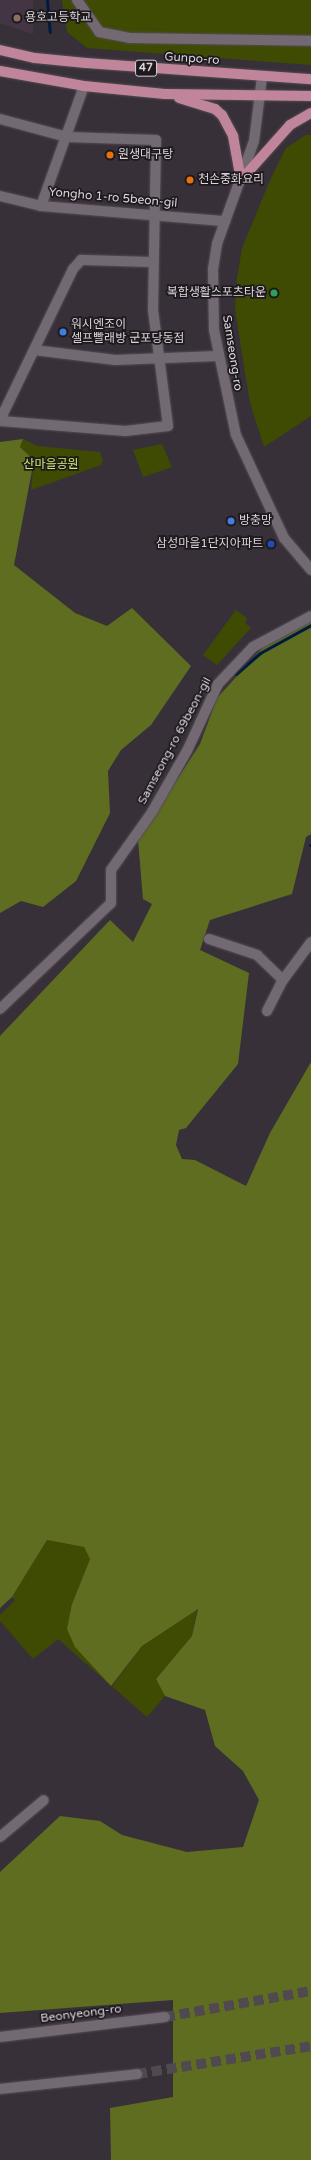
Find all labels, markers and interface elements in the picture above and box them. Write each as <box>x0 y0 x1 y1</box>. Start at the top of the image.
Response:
place label: 용호고등학교 <box>25 11 91 25</box>
marker: 용호고등학교 <box>12 13 22 23</box>
street label: Gunpo-ro <box>164 50 220 68</box>
road number: 47 <box>135 59 157 77</box>
place label: 원생대구탕 <box>118 148 173 162</box>
marker: 원생대구탕 <box>105 150 115 160</box>
place label: 천손중화요리 <box>198 173 264 187</box>
marker: 천손중화요리 <box>185 175 195 185</box>
street label: Yongho 1-ro 5beon-gil <box>48 185 178 211</box>
place label: 복합생활스포츠타운 <box>167 286 266 300</box>
marker: 복합생활스포츠타운 <box>269 288 279 298</box>
street label: Samseong-ro <box>219 314 245 392</box>
place label: 워시엔조이 셀프빨래방 군포당동점 <box>71 318 185 346</box>
marker: 워시엔조이 셀프빨래방 군포당동점 <box>58 327 68 337</box>
park label: 산마을공원 <box>23 458 79 472</box>
place label: 방충망 <box>239 514 272 528</box>
marker: 방충망 <box>226 516 236 526</box>
place label: 삼성마을1단지아파트 <box>156 537 263 551</box>
marker: 삼성마을1단지아파트 <box>266 539 276 549</box>
street label: Samseong-ro 69beon-gil <box>135 675 215 807</box>
street label: Beonyeong-ro <box>40 2002 122 2026</box>

